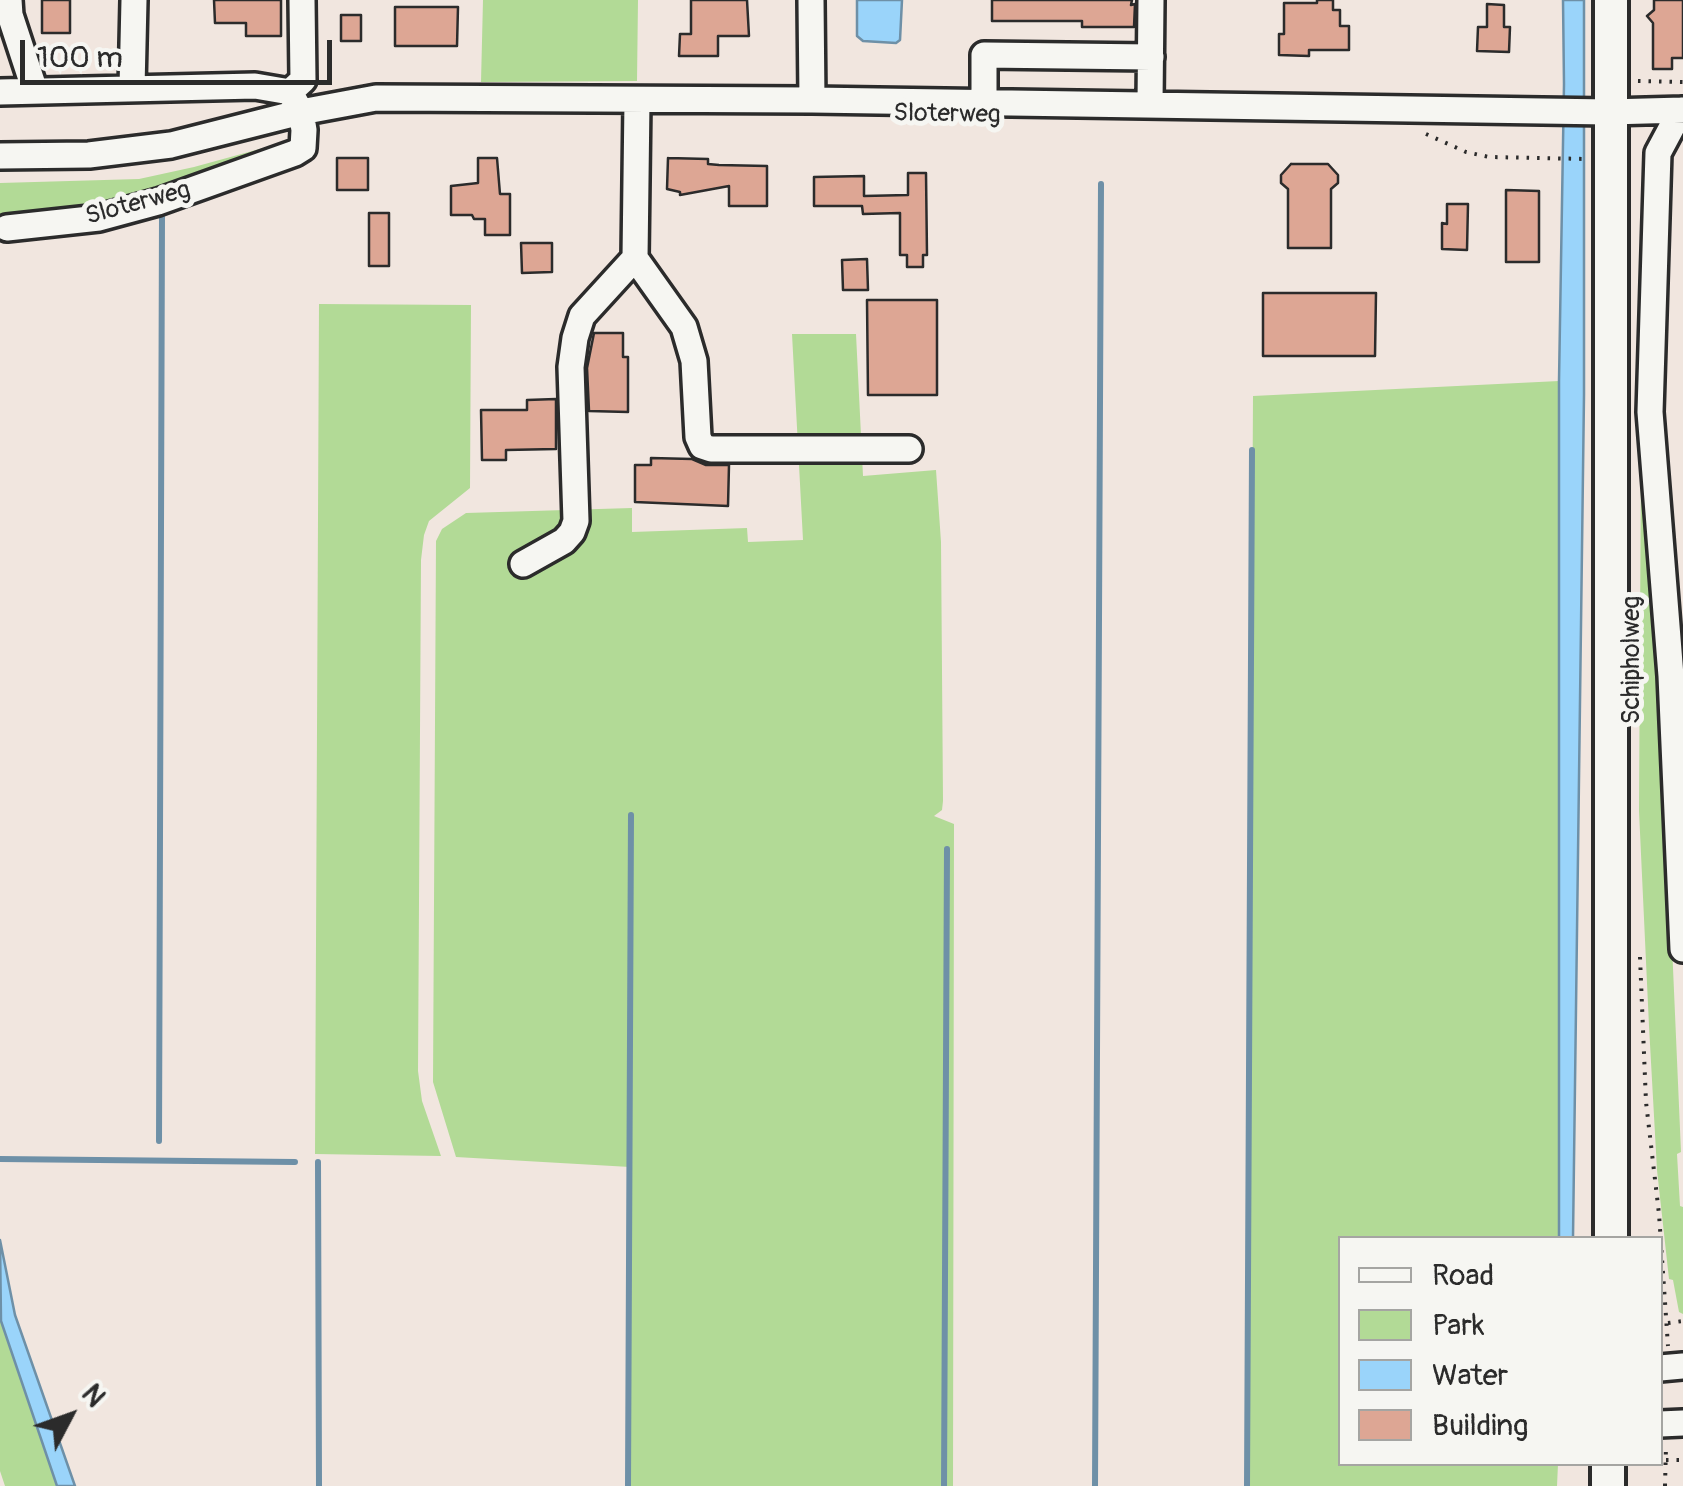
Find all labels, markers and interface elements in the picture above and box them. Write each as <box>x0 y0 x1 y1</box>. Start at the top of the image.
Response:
scale bar <box>25 20 338 82</box>
text: 100 m <box>37 39 123 76</box>
street label: Sloterweg <box>893 99 1001 131</box>
street label: Sloterweg <box>82 176 194 232</box>
street label: Schipholweg <box>1618 596 1648 724</box>
legend <box>1338 1236 1663 1466</box>
text: Road <box>1432 1257 1494 1294</box>
text: Park <box>1432 1307 1485 1344</box>
text: Water <box>1432 1357 1508 1394</box>
north arrow <box>20 1366 120 1466</box>
text: N <box>74 1377 112 1415</box>
text: Building <box>1432 1407 1528 1444</box>

